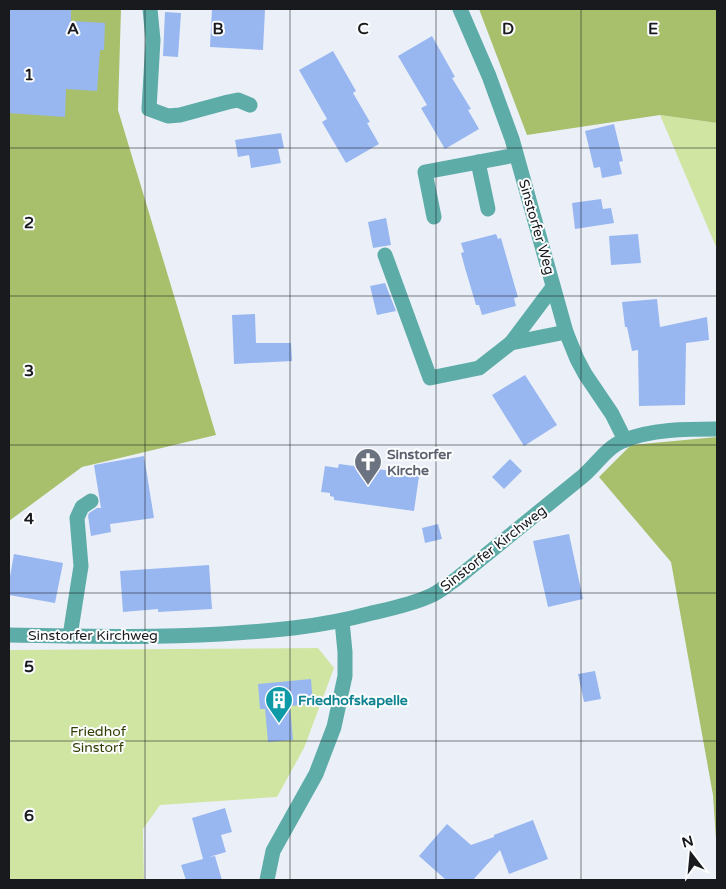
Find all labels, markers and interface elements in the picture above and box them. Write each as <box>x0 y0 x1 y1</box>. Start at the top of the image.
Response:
text: A <box>67 19 79 39</box>
text: B <box>212 19 224 39</box>
text: C <box>357 19 369 39</box>
text: D <box>502 19 514 39</box>
text: E <box>648 19 658 39</box>
text: 1 <box>24 65 34 85</box>
street label: Sinstorfer Weg <box>515 177 558 277</box>
text: 2 <box>24 213 34 233</box>
text: 3 <box>24 361 34 381</box>
place label: Sinstorfer Kirche <box>387 446 452 479</box>
church icon: Sinstorfer Kirche <box>353 447 383 486</box>
street label: Sinstorfer Kirchweg <box>437 502 550 595</box>
text: 4 <box>24 509 34 529</box>
street label: Sinstorfer Kirchweg <box>28 627 158 644</box>
text: 5 <box>24 657 34 677</box>
building icon: Friedhofskapelle <box>264 685 294 724</box>
place label: Friedhofskapelle <box>298 692 408 709</box>
park label: Friedhof Sinstorf <box>70 723 127 756</box>
text: 6 <box>24 806 34 826</box>
north arrow <box>666 829 716 879</box>
text: N <box>680 832 695 852</box>

